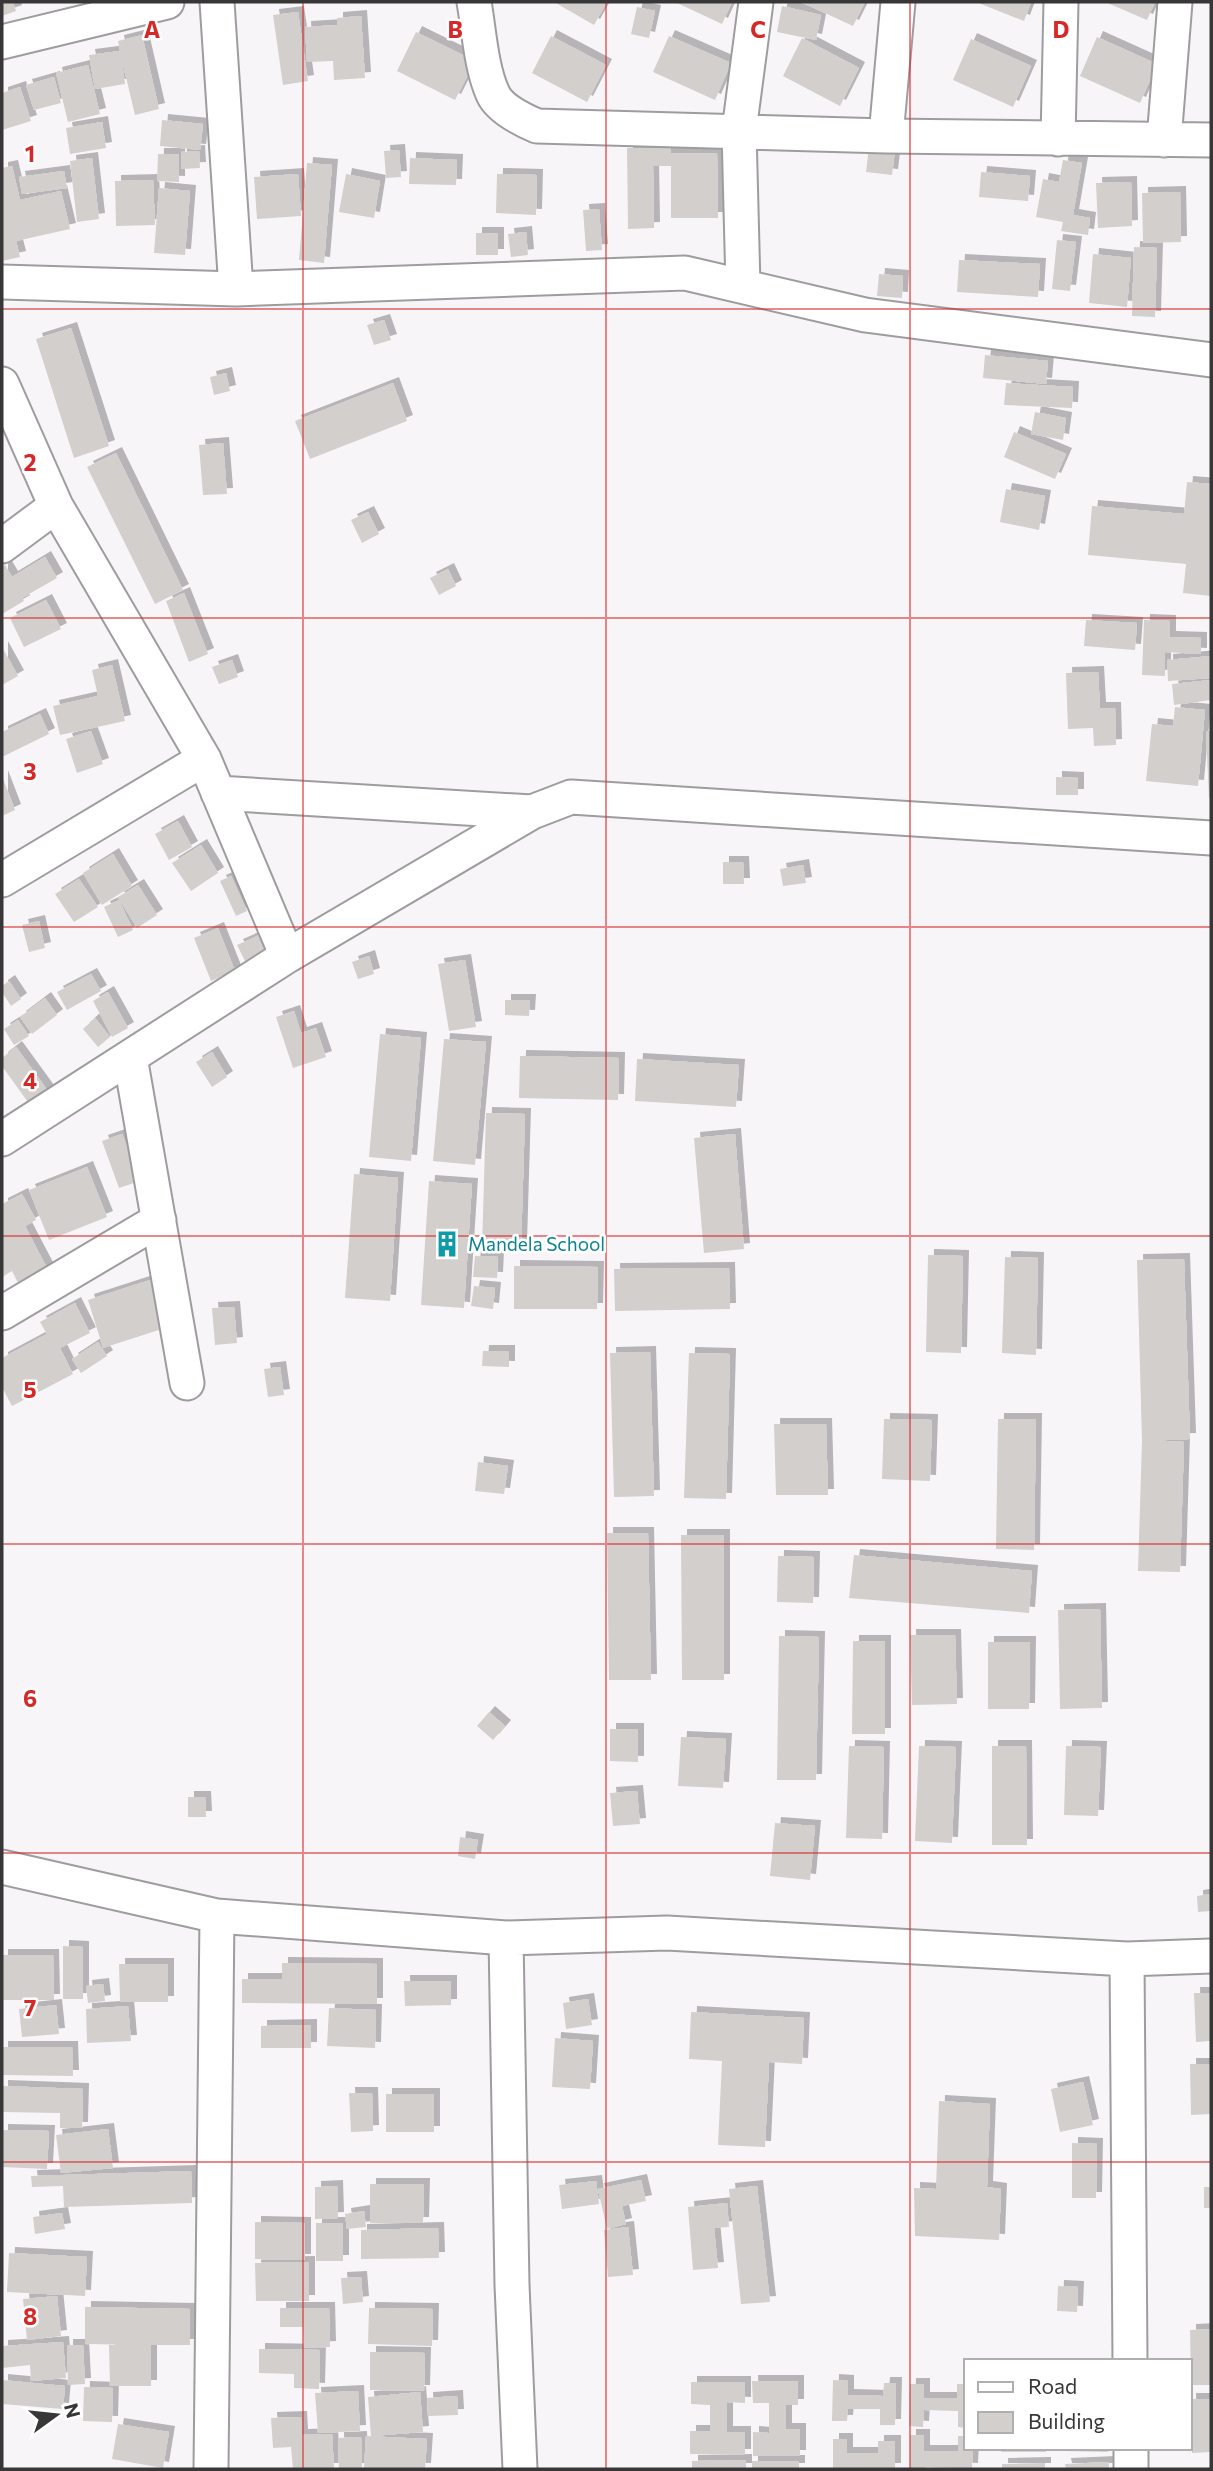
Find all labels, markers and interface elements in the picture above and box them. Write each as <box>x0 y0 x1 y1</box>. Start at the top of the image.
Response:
text: A <box>144 15 161 43</box>
text: B <box>447 15 463 43</box>
text: C <box>750 15 766 43</box>
text: D <box>1053 15 1070 43</box>
text: 1 <box>25 139 35 167</box>
text: 2 <box>23 448 37 476</box>
text: 3 <box>23 757 37 785</box>
text: 4 <box>23 1066 37 1094</box>
building icon: Mandela School <box>432 1229 462 1259</box>
place label: Mandela School <box>468 1232 605 1255</box>
text: 5 <box>23 1375 37 1403</box>
text: 6 <box>23 1684 37 1712</box>
text: 7 <box>24 1993 36 2021</box>
text: 8 <box>23 2302 37 2330</box>
legend <box>964 2359 1192 2450</box>
text: Road <box>1028 2373 1077 2398</box>
north arrow <box>21 2380 91 2450</box>
text: N <box>60 2401 86 2420</box>
text: Building <box>1028 2408 1105 2433</box>

